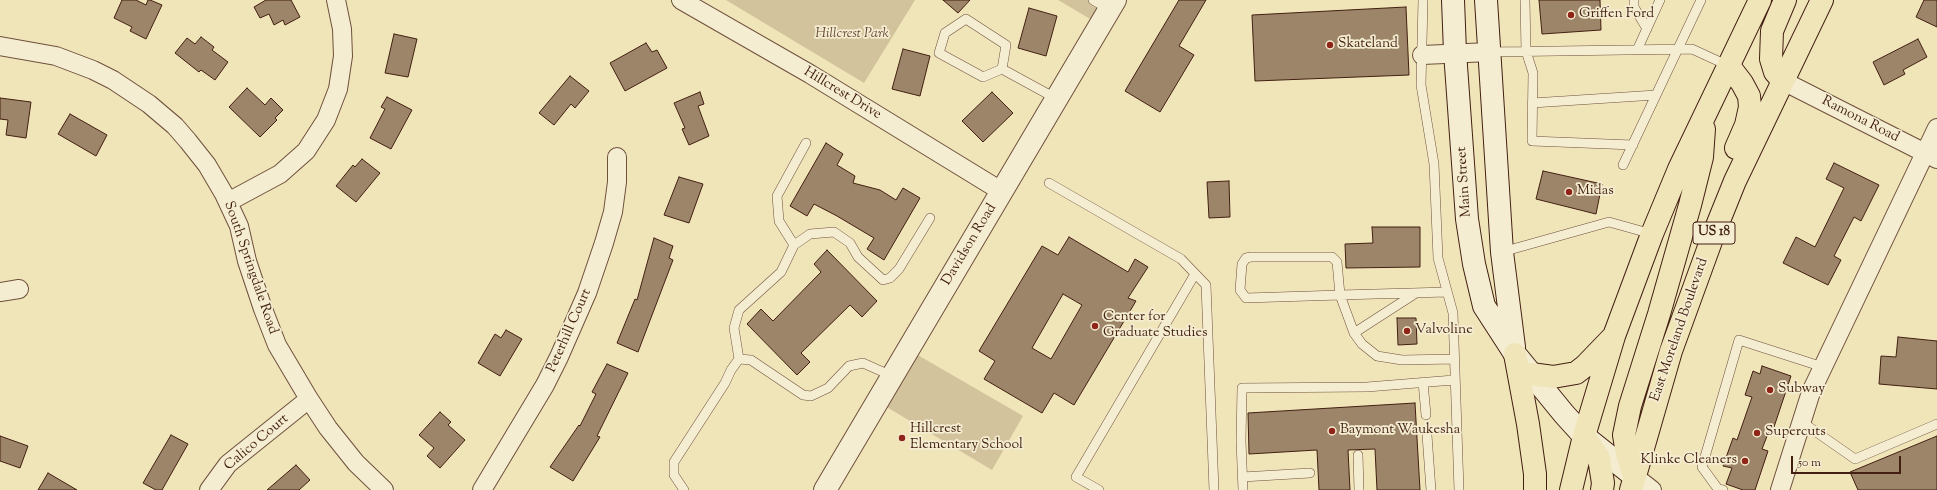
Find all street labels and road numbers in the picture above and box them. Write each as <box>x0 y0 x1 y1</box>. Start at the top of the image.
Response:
street label: Hillcrest Drive <box>800 64 884 124</box>
street label: Ramona Road <box>1818 93 1902 147</box>
street label: Main Street <box>1454 146 1476 218</box>
street label: South Springdale Road <box>219 199 281 337</box>
street label: Davidson Road <box>939 201 1001 289</box>
road number: US 18 <box>1693 222 1735 244</box>
street label: East Moreland Boulevard <box>1647 256 1713 404</box>
street label: Peterhill Court <box>544 287 596 375</box>
street label: Calico Court <box>221 411 293 475</box>

